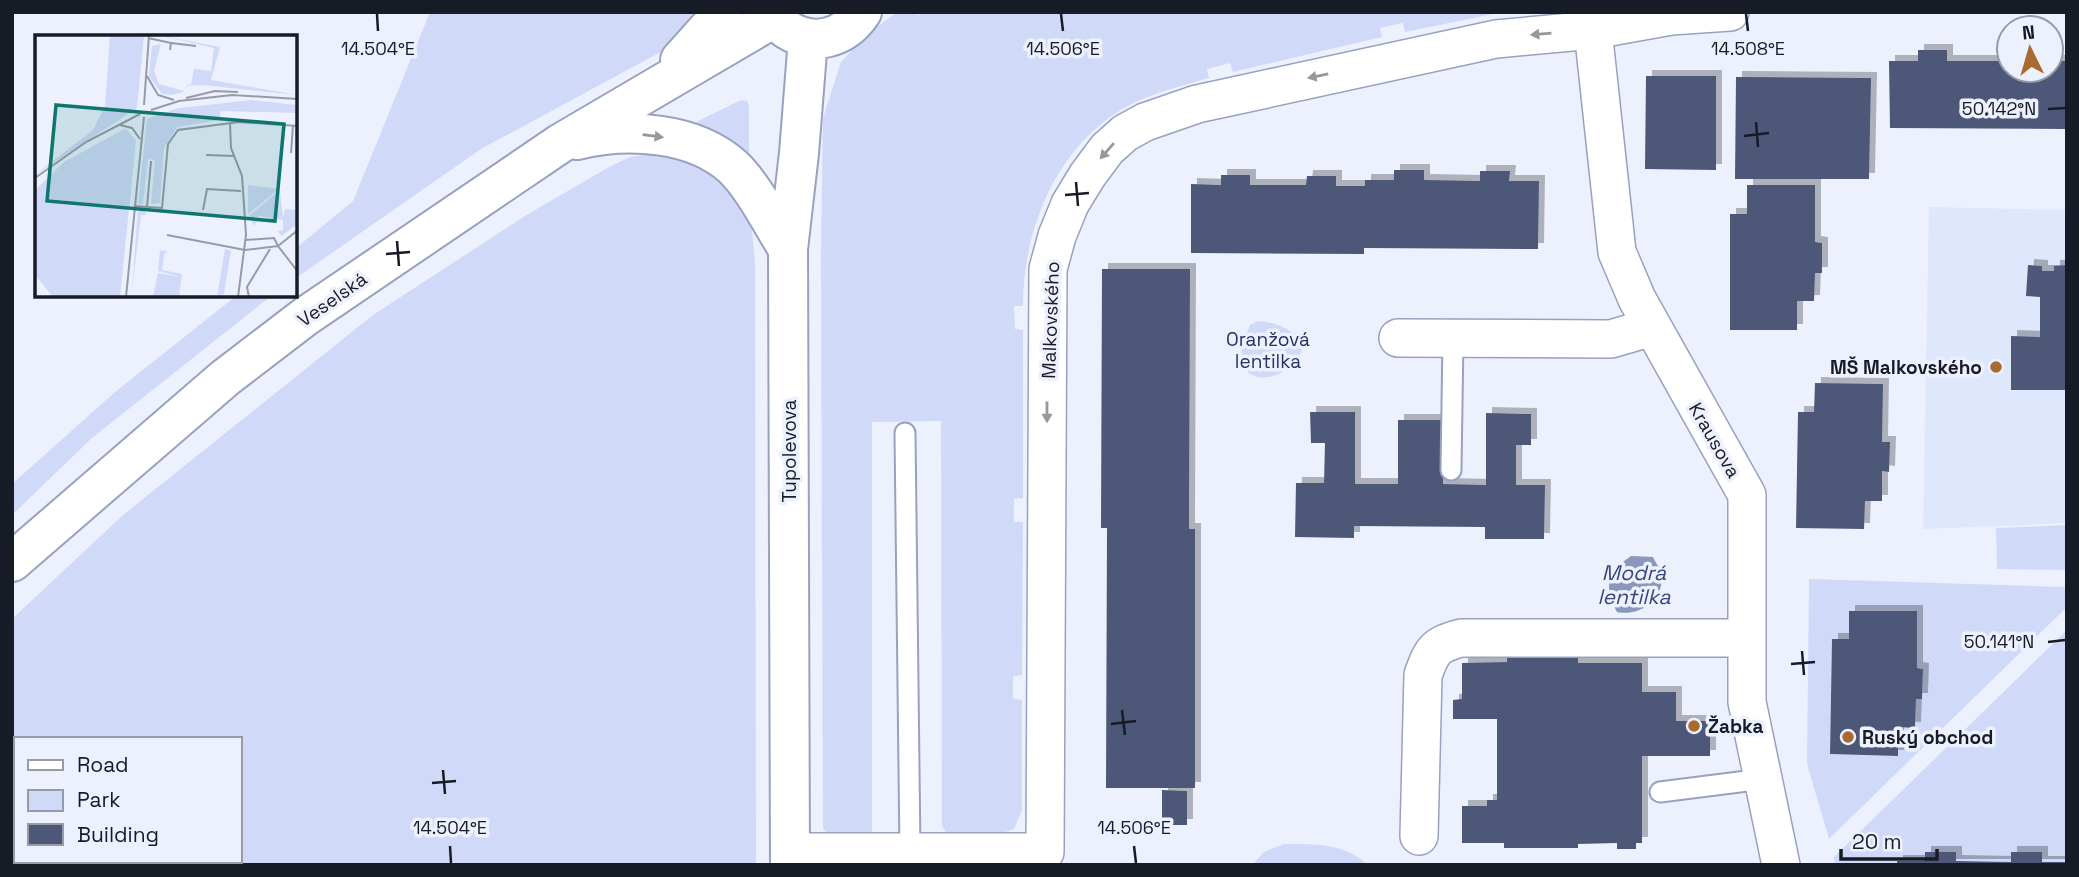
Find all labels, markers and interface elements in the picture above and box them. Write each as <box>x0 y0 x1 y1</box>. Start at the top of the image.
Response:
north arrow <box>1995 14 2065 84</box>
text: N <box>2021 20 2036 46</box>
one-way arrow <box>1530 29 1552 40</box>
inset map <box>35 35 298 298</box>
text: 14.504°E <box>341 37 415 60</box>
text: 14.506°E <box>1026 37 1100 60</box>
text: 14.508°E <box>1711 37 1785 60</box>
one-way arrow <box>1307 71 1329 82</box>
text: 50.142°N <box>1962 97 2036 120</box>
one-way arrow <box>642 130 664 141</box>
one-way arrow <box>1099 142 1115 160</box>
street label: Malkovského <box>1036 261 1065 379</box>
street label: Veselská <box>293 266 372 332</box>
park label: Oranžová lentilka <box>1226 327 1310 374</box>
place label: MŠ Malkovského <box>1830 355 1982 380</box>
marker: MŠ Malkovského <box>1988 359 2004 375</box>
street label: Krausova <box>1683 398 1746 482</box>
street label: Tupolevova <box>777 399 802 502</box>
one-way arrow <box>1041 401 1053 423</box>
water label: Modrá lentilka <box>1597 559 1672 610</box>
text: 50.141°N <box>1964 630 2034 653</box>
place label: Žabka <box>1708 714 1764 739</box>
marker: Žabka <box>1686 718 1702 734</box>
place label: Ruský obchod <box>1862 725 1993 750</box>
marker: Ruský obchod <box>1840 729 1856 745</box>
legend <box>14 737 242 863</box>
text: Road <box>77 751 129 778</box>
text: Park <box>77 786 121 813</box>
text: 14.504°E <box>413 816 487 839</box>
text: 14.506°E <box>1097 816 1171 839</box>
scale bar <box>1841 818 1937 862</box>
text: Building <box>77 821 159 848</box>
text: 20 m <box>1852 828 1902 855</box>

